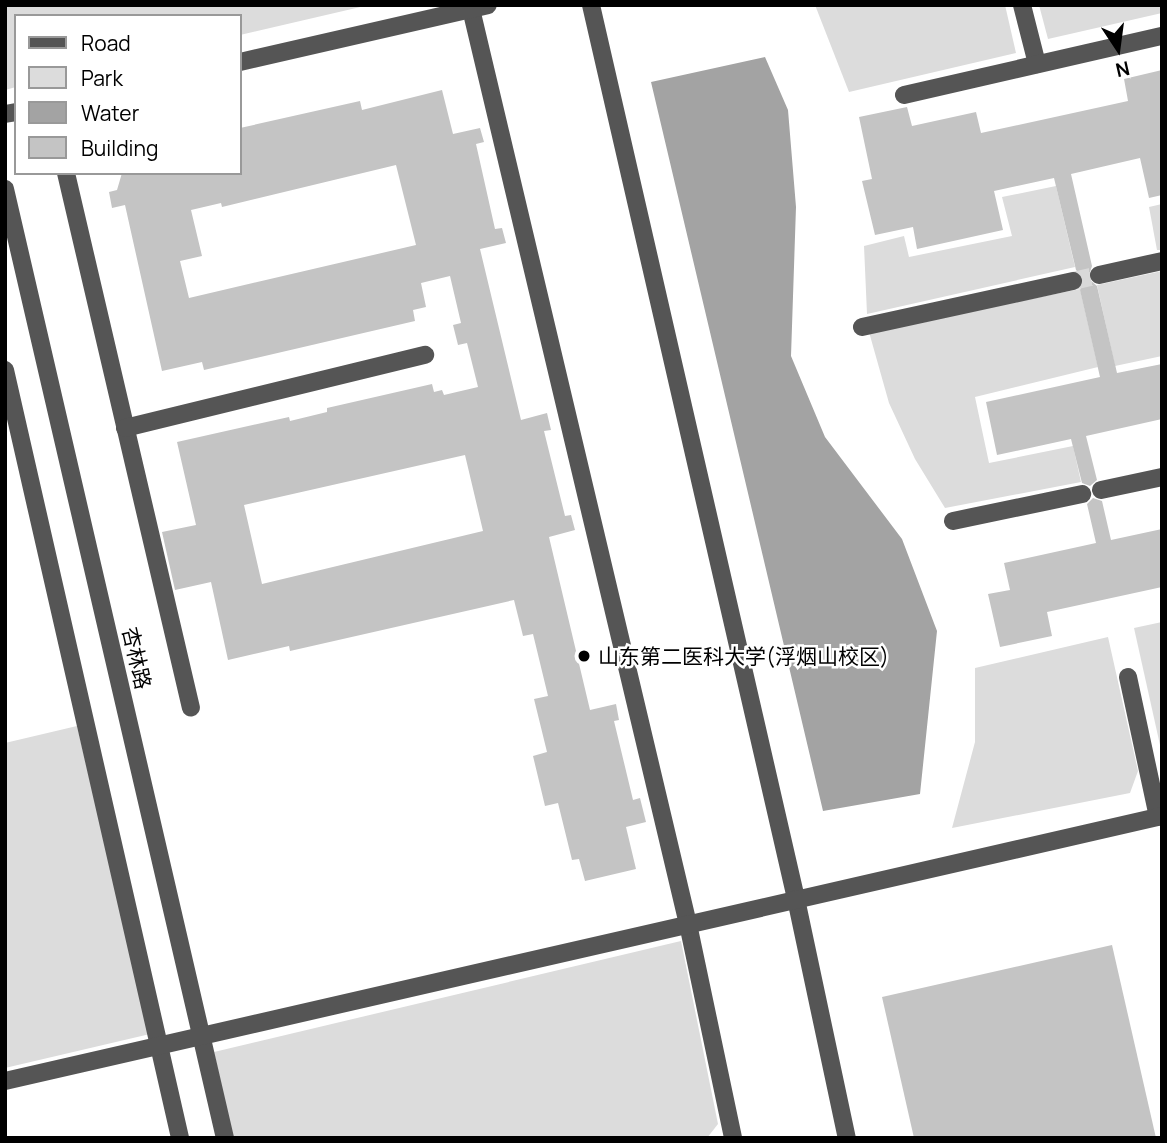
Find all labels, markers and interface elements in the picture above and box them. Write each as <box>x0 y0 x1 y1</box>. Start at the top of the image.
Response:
legend <box>14 14 242 175</box>
north arrow <box>1083 14 1153 84</box>
text: Road <box>81 29 131 57</box>
text: N <box>1113 55 1132 84</box>
text: Park <box>81 64 123 92</box>
text: Water <box>81 99 139 127</box>
text: Building <box>81 134 158 162</box>
street label: 杏林路 <box>118 624 156 692</box>
place label: 山东第二医科大学(浮烟山校区) <box>598 643 889 669</box>
marker: 山东第二医科大学(浮烟山校区) <box>576 648 592 664</box>

